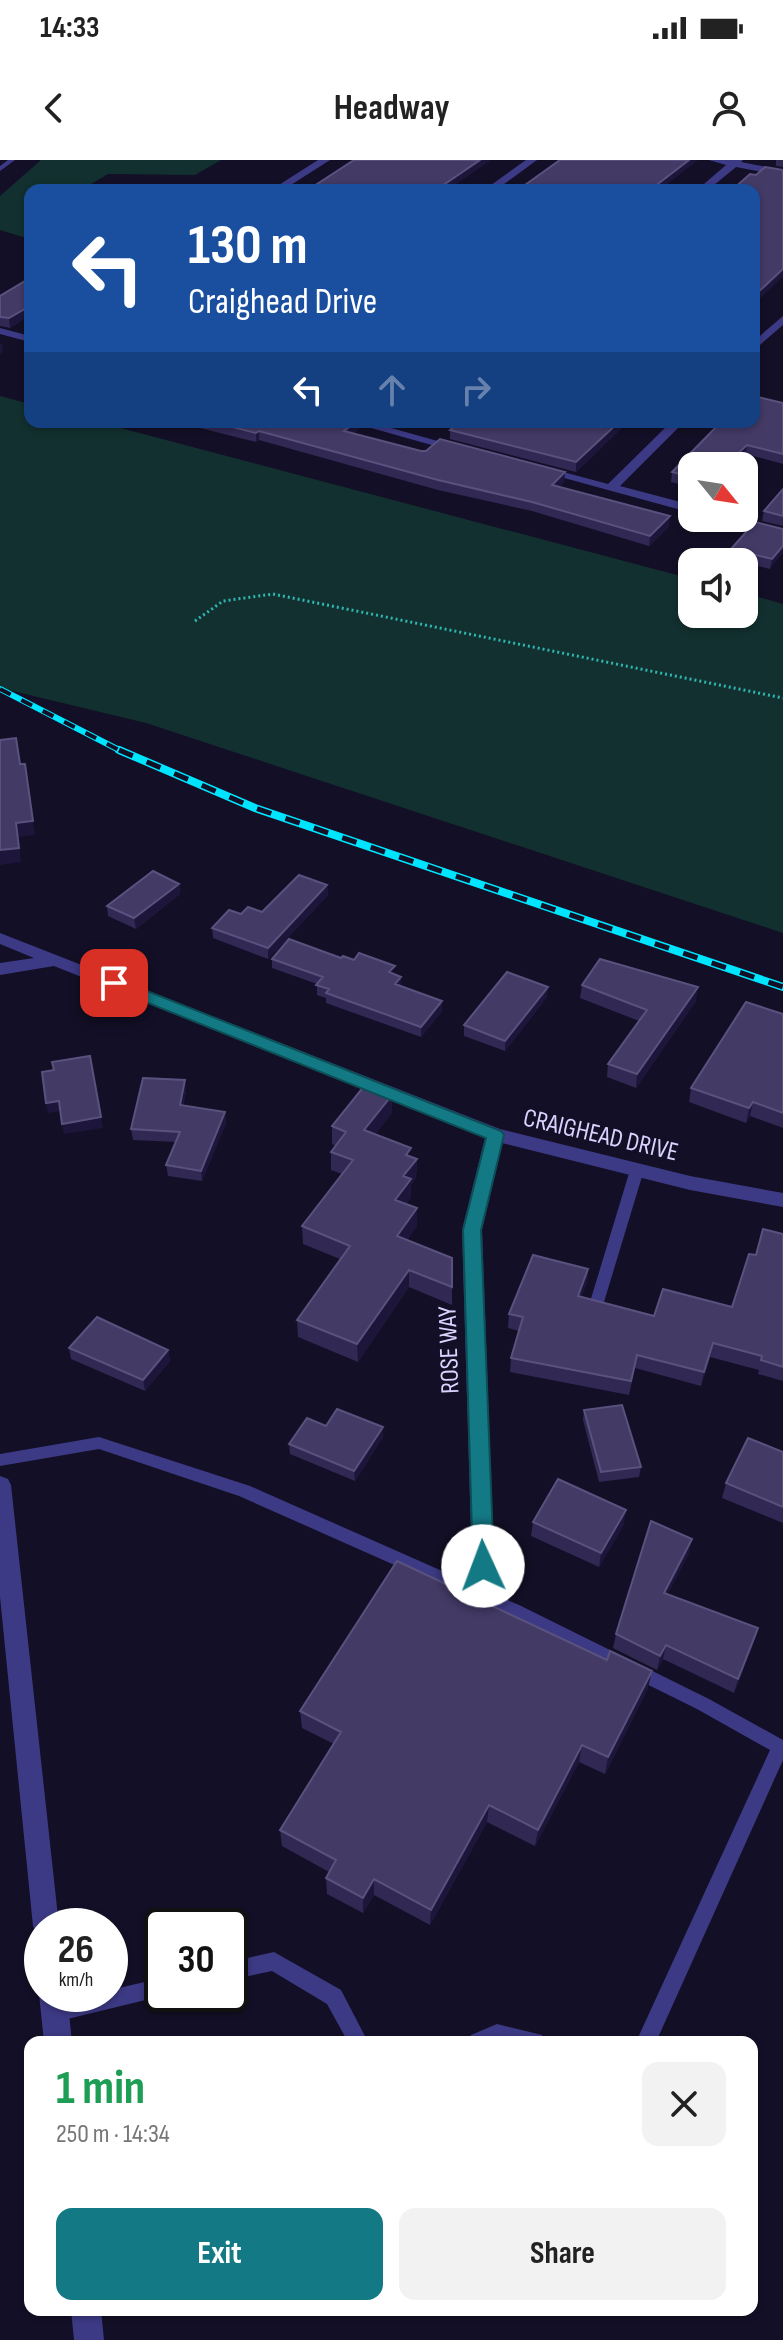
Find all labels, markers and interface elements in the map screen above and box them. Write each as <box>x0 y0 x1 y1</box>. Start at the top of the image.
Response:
text: 14:33 <box>40 10 100 46</box>
icon: back <box>32 86 76 130</box>
icon: person <box>707 86 751 130</box>
text: Headway <box>334 87 449 130</box>
text: 130 m <box>188 213 308 280</box>
icon: left <box>56 216 160 320</box>
text: Craighead Drive <box>188 281 377 324</box>
icon: left <box>286 368 330 412</box>
icon: ahead <box>370 368 414 412</box>
icon: right <box>454 368 498 412</box>
north arrow <box>678 452 758 532</box>
map controls <box>678 452 758 628</box>
button: sound <box>678 548 758 628</box>
pin <box>80 949 148 1017</box>
icon: arrive <box>92 961 136 1005</box>
street label: CRAIGHEAD DRIVE <box>520 1103 681 1168</box>
street label: ROSE WAY <box>432 1305 467 1394</box>
position arrow <box>441 1524 525 1608</box>
speed limit sign: 30 <box>144 1908 248 2012</box>
text: 26 <box>58 1926 94 1974</box>
text: km/h <box>59 1968 93 1992</box>
text: 1 min <box>56 2060 145 2117</box>
button: close <box>642 2062 726 2146</box>
text: 250 m · 14:34 <box>56 2119 170 2150</box>
button: Exit <box>56 2208 383 2300</box>
button: Share <box>399 2208 726 2300</box>

